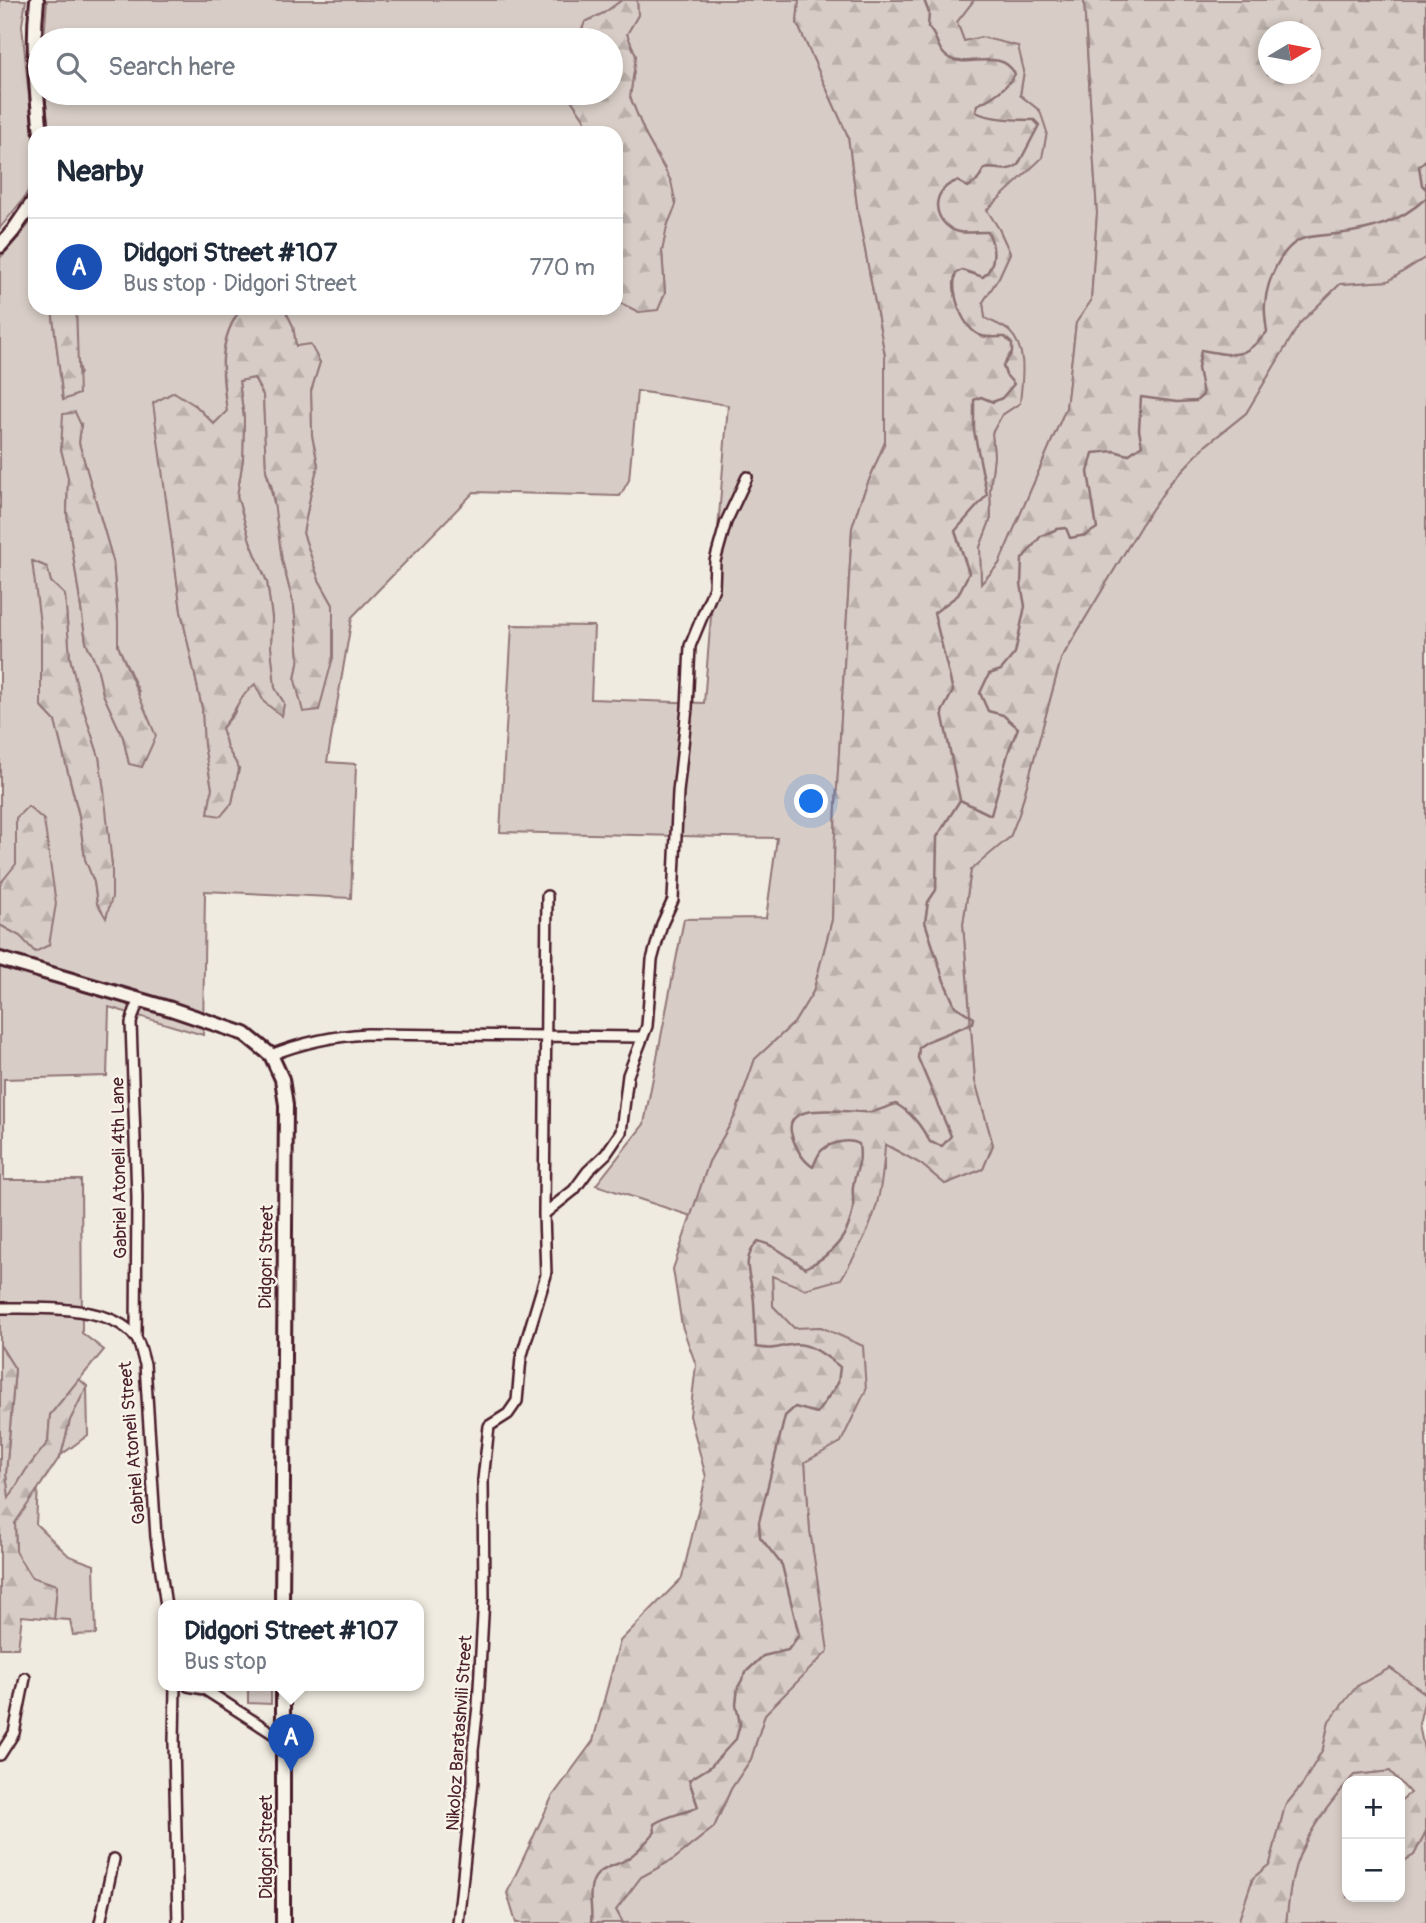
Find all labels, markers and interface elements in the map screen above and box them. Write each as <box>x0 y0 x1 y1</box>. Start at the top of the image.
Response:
north arrow <box>1258 21 1321 84</box>
search box <box>28 28 623 105</box>
icon: search <box>52 48 90 86</box>
text: Search here <box>108 51 235 83</box>
text: Nearby <box>56 153 143 190</box>
text: Didgori Street #107 <box>123 237 337 269</box>
text: A <box>72 253 86 282</box>
text: 770 m <box>530 253 595 282</box>
text: Bus stop · Didgori Street <box>123 269 356 298</box>
your location <box>794 784 828 818</box>
street label: Gabriel Atoneli 4th Lane <box>106 1077 133 1259</box>
street label: Didgori Street <box>254 1204 279 1309</box>
street label: Gabriel Atoneli Street <box>114 1360 151 1525</box>
popup <box>158 1600 424 1691</box>
text: Didgori Street #107 <box>184 1615 398 1647</box>
street label: Nikoloz Baratashvili Street <box>441 1634 478 1832</box>
text: Bus stop <box>184 1647 267 1676</box>
pin: A <box>268 1714 314 1772</box>
map controls <box>1342 1776 1405 1902</box>
button: + <box>1342 1776 1405 1839</box>
street label: Didgori Street <box>255 1794 278 1899</box>
button: − <box>1342 1839 1405 1902</box>

